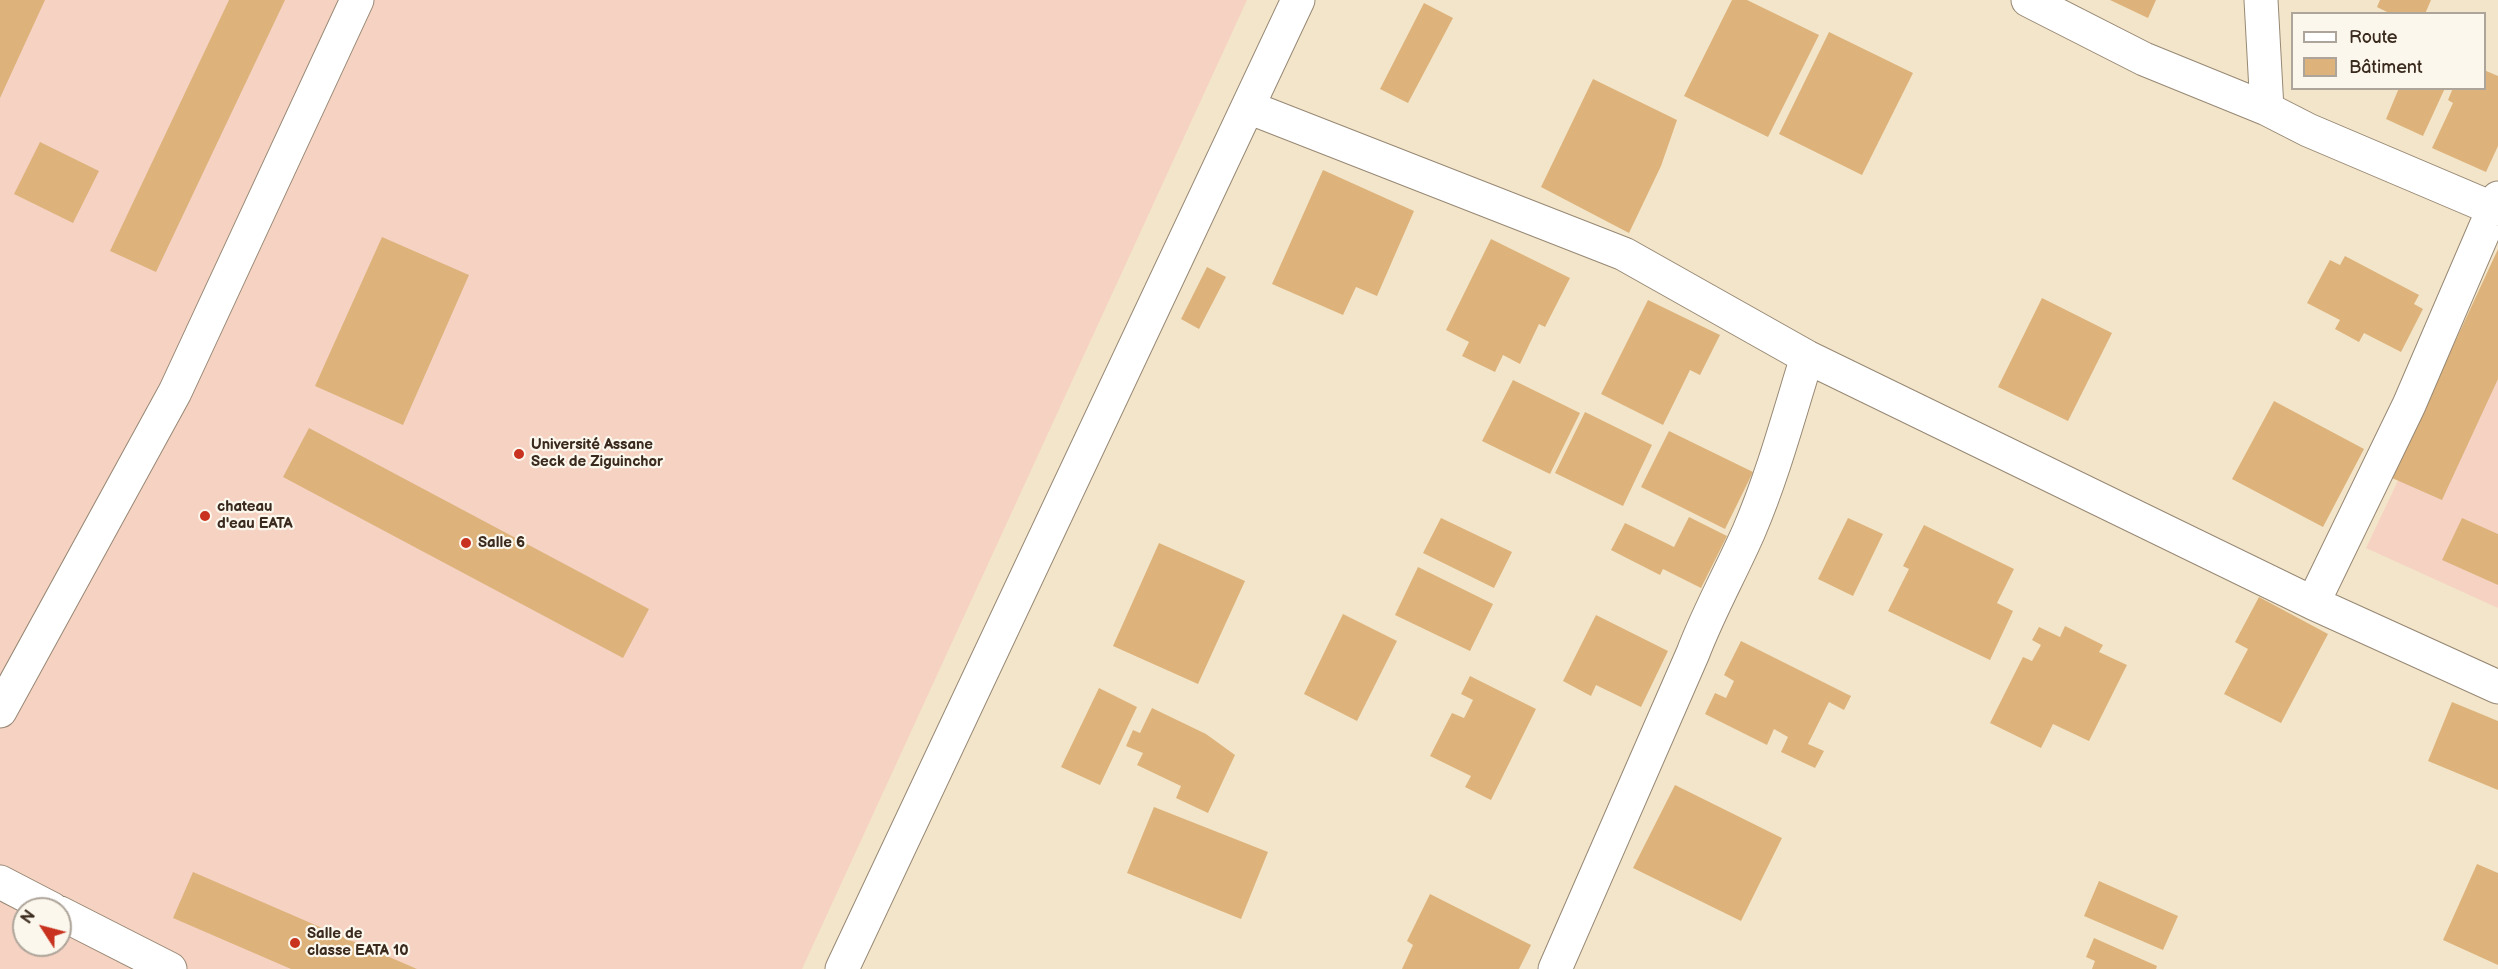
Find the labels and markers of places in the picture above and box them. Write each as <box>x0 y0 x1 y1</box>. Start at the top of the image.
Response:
place label: Université Assane Seck de Ziguinchor <box>531 436 663 471</box>
marker: Université Assane Seck de Ziguinchor <box>512 447 526 461</box>
place label: chateau d'eau EATA <box>217 498 293 533</box>
marker: chateau d'eau EATA <box>198 509 212 523</box>
place label: Salle 6 <box>478 534 525 552</box>
marker: Salle 6 <box>459 536 473 550</box>
place label: Salle de classe EATA 10 <box>307 925 409 960</box>
marker: Salle de classe EATA 10 <box>288 936 302 950</box>

